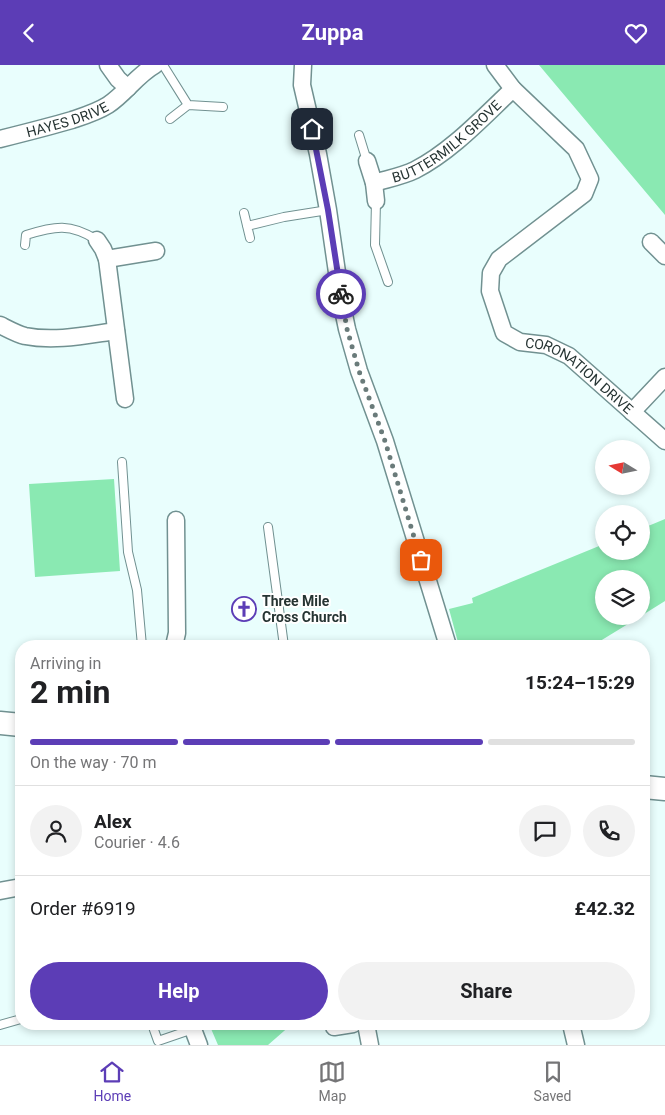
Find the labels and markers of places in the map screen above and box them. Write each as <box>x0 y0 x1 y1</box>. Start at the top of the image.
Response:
pin <box>291 108 333 150</box>
pin <box>400 539 442 581</box>
place label: Three Mile Cross Church <box>262 593 347 625</box>
church icon: Three Mile Cross Church <box>231 596 257 622</box>

